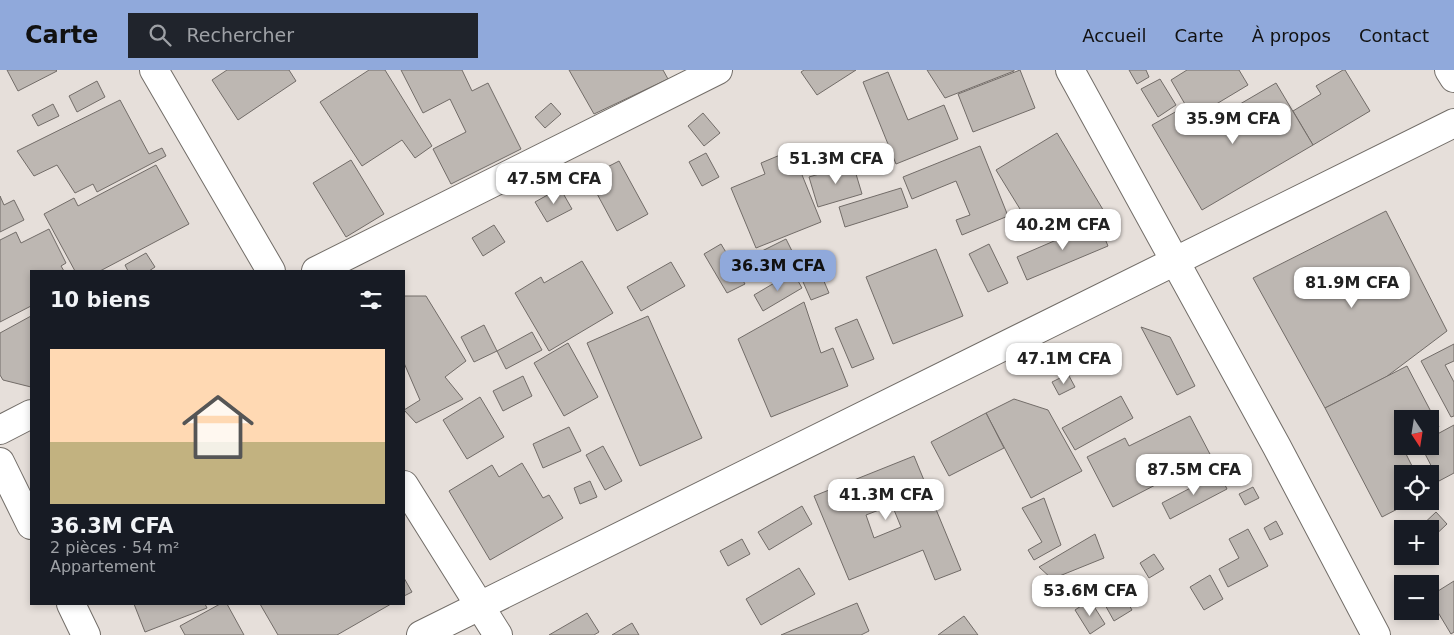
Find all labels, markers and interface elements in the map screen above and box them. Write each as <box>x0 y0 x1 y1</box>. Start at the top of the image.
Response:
search box <box>128 13 478 58</box>
text: Carte <box>25 21 98 49</box>
icon: search <box>146 21 174 49</box>
text: Rechercher <box>186 24 294 46</box>
text: Accueil <box>1082 25 1147 46</box>
text: Carte <box>1175 25 1224 46</box>
text: À propos <box>1252 25 1331 46</box>
text: Contact <box>1359 25 1429 46</box>
pin: 35.9M CFA <box>1176 102 1290 145</box>
text: 35.9M CFA <box>1186 109 1280 128</box>
pin: 51.3M CFA <box>779 142 893 185</box>
text: 51.3M CFA <box>789 149 883 168</box>
pin: 47.5M CFA <box>497 162 611 205</box>
text: 47.5M CFA <box>507 169 601 188</box>
pin: 40.2M CFA <box>1006 208 1120 251</box>
text: 40.2M CFA <box>1016 215 1110 234</box>
pin: 36.3M CFA <box>721 250 835 292</box>
text: 36.3M CFA <box>731 256 825 275</box>
pin: 81.9M CFA <box>1295 266 1409 309</box>
text: 81.9M CFA <box>1305 273 1399 292</box>
icon: filters <box>357 286 385 314</box>
text: 10 biens <box>50 288 150 312</box>
pin: 47.1M CFA <box>1007 342 1121 385</box>
text: 47.1M CFA <box>1017 349 1111 368</box>
icon: home <box>173 382 263 472</box>
north arrow <box>1394 410 1439 455</box>
map controls <box>1394 410 1439 620</box>
pin: 87.5M CFA <box>1137 454 1251 496</box>
text: 87.5M CFA <box>1147 460 1241 479</box>
button: locate <box>1394 465 1439 510</box>
pin: 41.3M CFA <box>829 478 943 521</box>
text: 41.3M CFA <box>839 485 933 504</box>
text: 36.3M CFA <box>50 514 174 538</box>
button: + <box>1394 520 1439 565</box>
text: 2 pièces · 54 m² <box>50 538 179 557</box>
text: Appartement <box>50 557 156 576</box>
pin: 53.6M CFA <box>1033 574 1147 617</box>
button: − <box>1394 575 1439 620</box>
text: 53.6M CFA <box>1043 581 1137 600</box>

